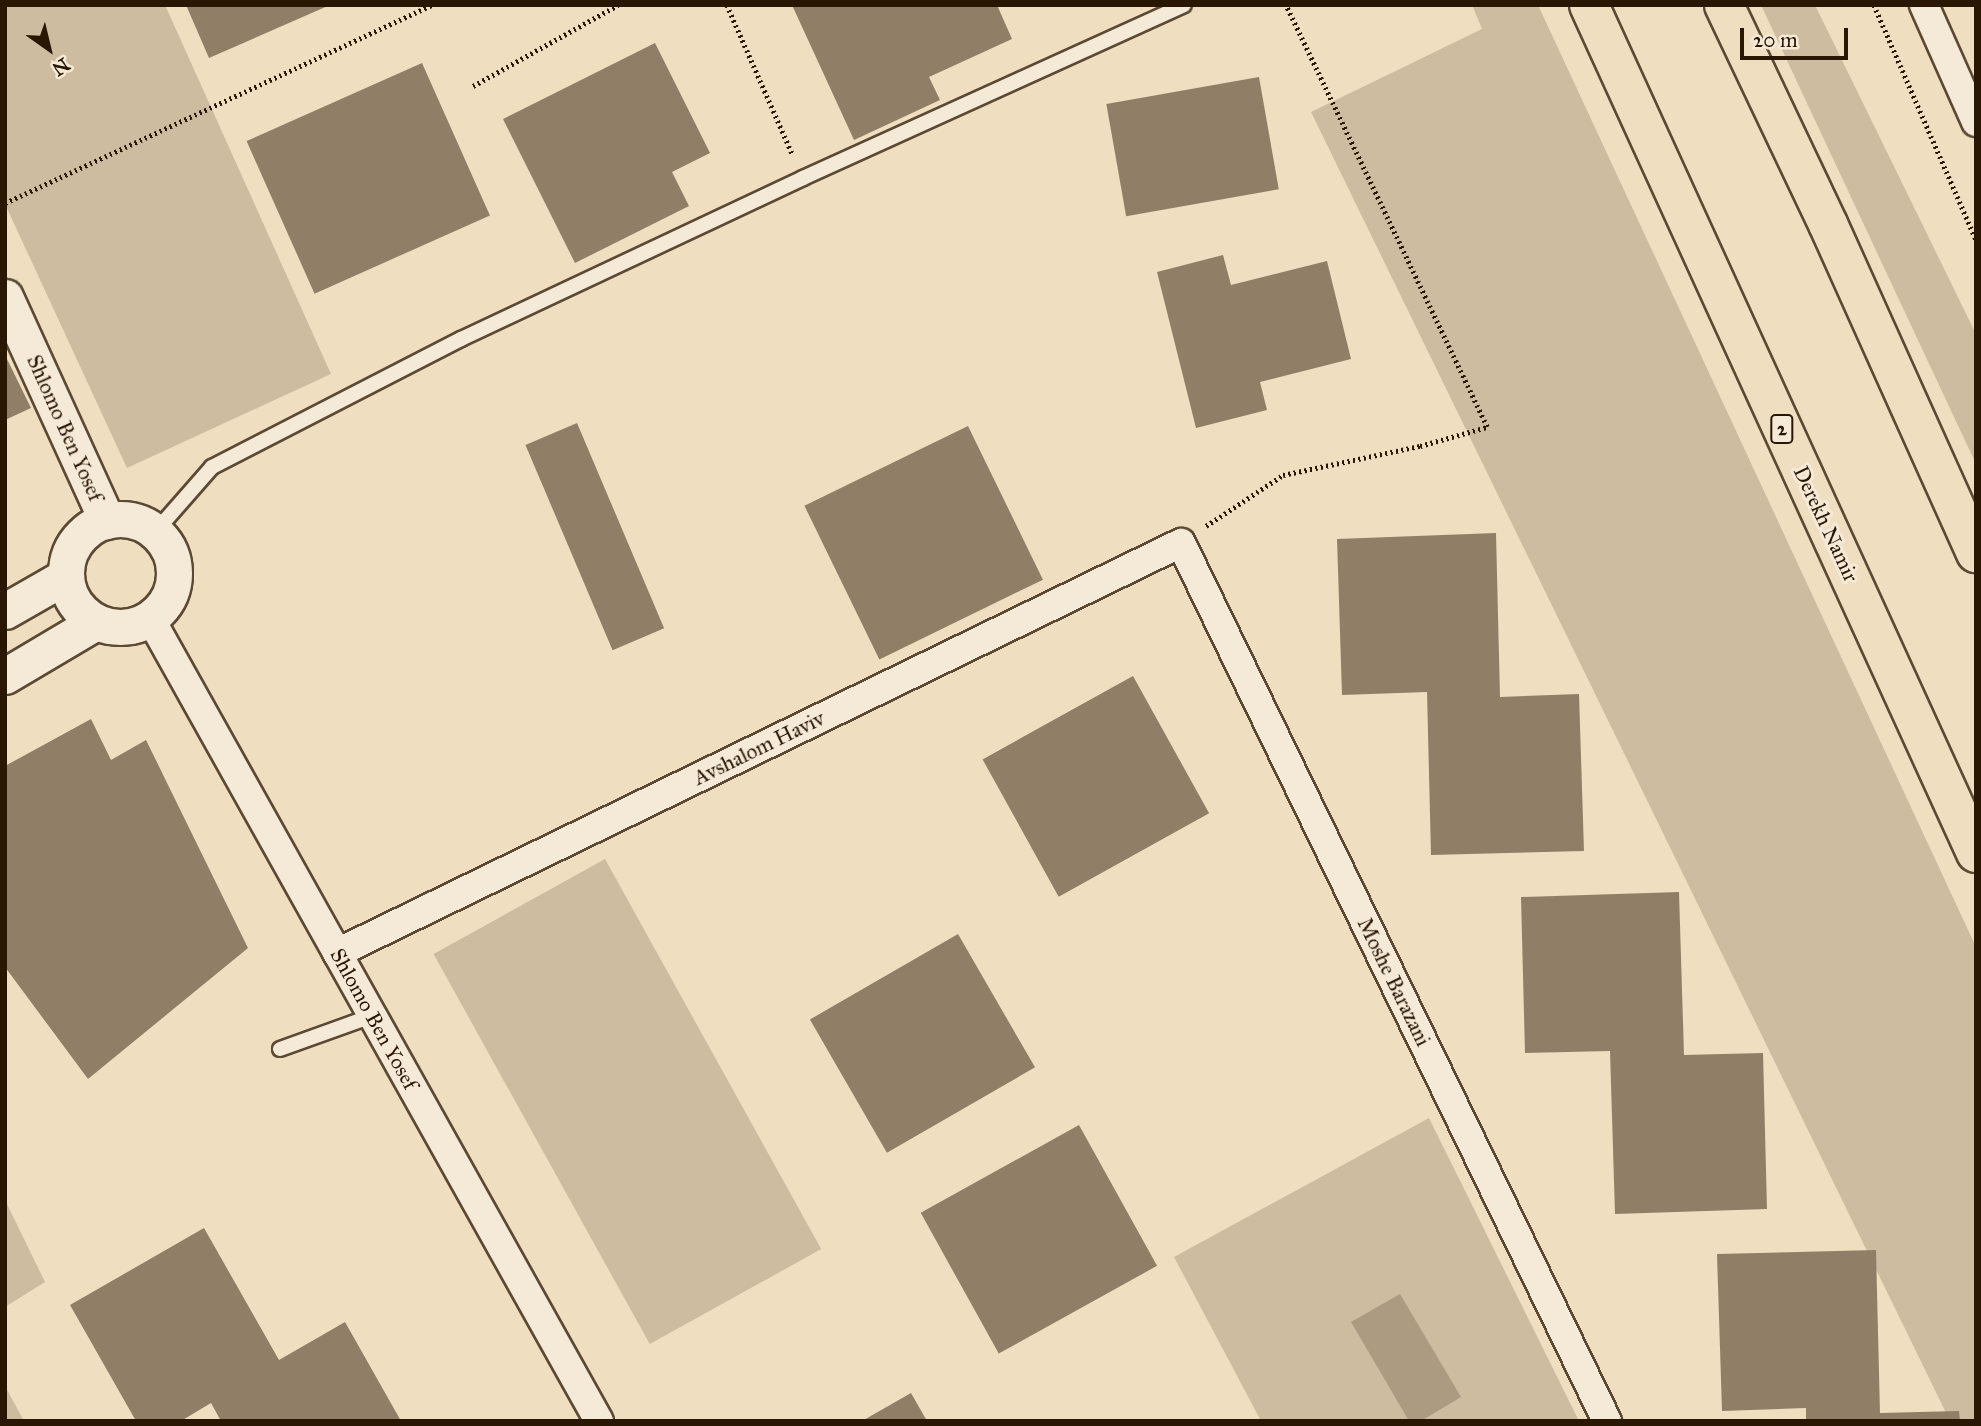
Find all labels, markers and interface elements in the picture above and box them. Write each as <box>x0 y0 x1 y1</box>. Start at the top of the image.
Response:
north arrow <box>14 14 84 84</box>
scale bar <box>1743 14 1852 58</box>
text: 20 m <box>1753 27 1798 53</box>
text: N <box>48 53 74 81</box>
street label: Shlomo Ben Yosef <box>21 351 109 505</box>
road number: 2 <box>1770 414 1794 444</box>
street label: Derekh Namir <box>1788 462 1864 586</box>
street label: Avshalom Haviv <box>689 705 829 791</box>
street label: Moshe Barazani <box>1352 914 1436 1050</box>
street label: Shlomo Ben Yosef <box>325 944 423 1094</box>

